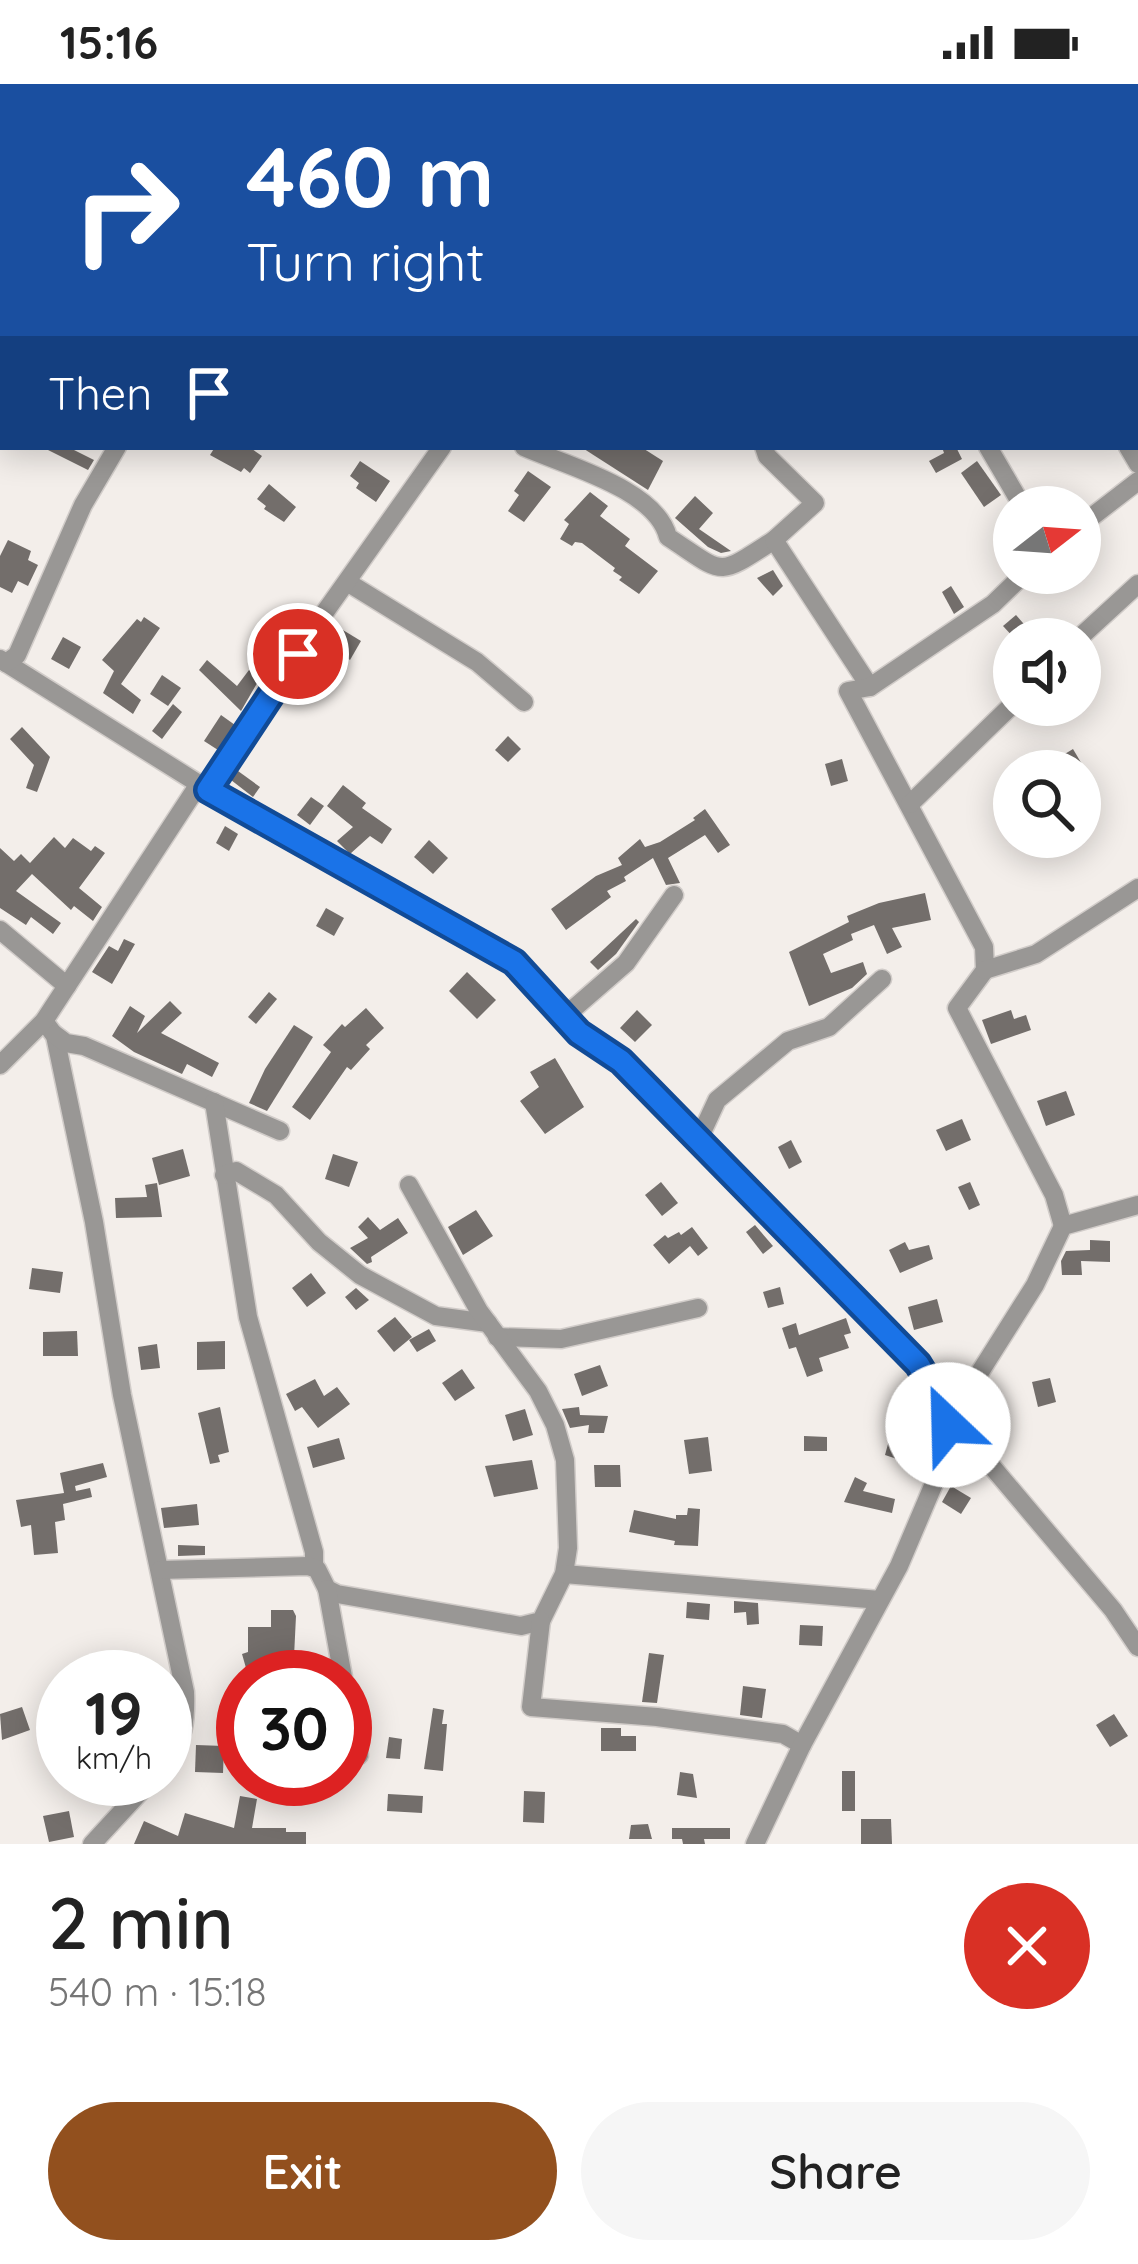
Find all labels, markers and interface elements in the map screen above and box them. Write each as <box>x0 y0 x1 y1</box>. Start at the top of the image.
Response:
text: 15:16 <box>60 14 158 70</box>
text: 460 m <box>246 123 494 228</box>
icon: right <box>48 132 204 288</box>
text: Turn right <box>246 227 485 295</box>
icon: arrive <box>176 360 242 426</box>
text: Then <box>48 365 152 421</box>
north arrow <box>993 486 1101 594</box>
map controls <box>993 486 1101 858</box>
pin <box>247 603 349 705</box>
button: sound <box>993 618 1101 726</box>
icon: arrive <box>265 621 331 687</box>
button: search <box>993 750 1101 858</box>
position arrow <box>885 1362 1011 1488</box>
speed limit sign: 30 <box>216 1650 372 1806</box>
text: 19 <box>85 1675 143 1750</box>
text: km/h <box>76 1739 152 1777</box>
text: 2 min <box>48 1877 234 1967</box>
button: close <box>964 1883 1090 2009</box>
text: 540 m · 15:18 <box>48 1967 267 2016</box>
button: Exit <box>48 2102 557 2240</box>
button: Share <box>581 2102 1090 2240</box>

